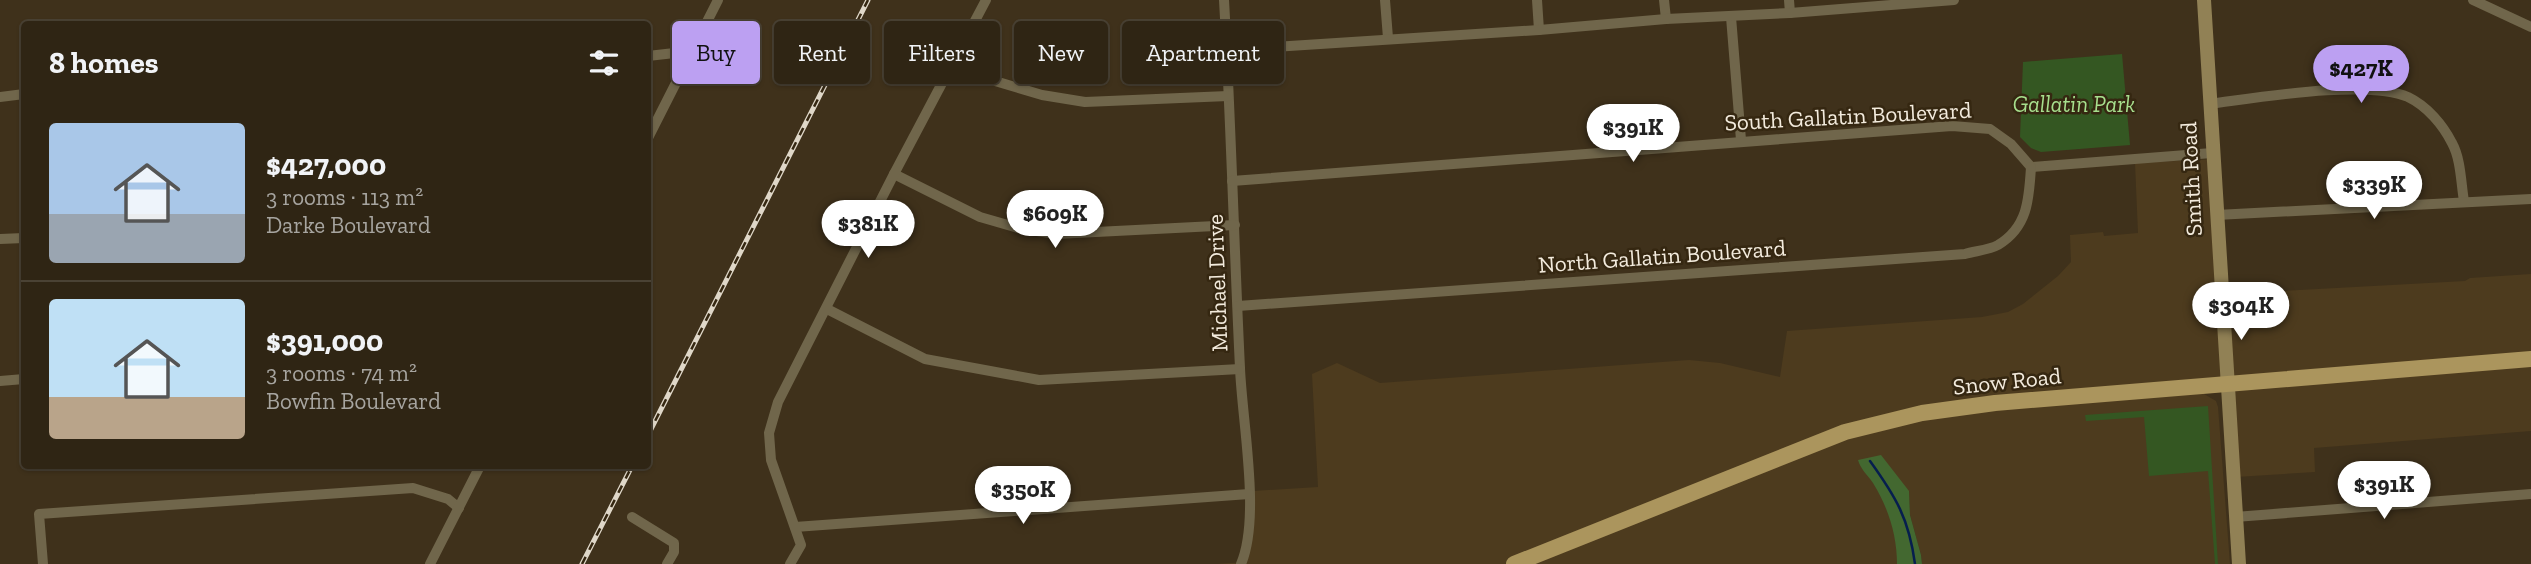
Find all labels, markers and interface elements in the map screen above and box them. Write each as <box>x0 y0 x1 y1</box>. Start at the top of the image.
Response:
chip: Buy <box>672 21 760 84</box>
chip: Rent <box>774 21 870 84</box>
chip: Filters <box>884 21 1000 84</box>
chip: New <box>1014 21 1108 84</box>
chip: Apartment <box>1122 21 1284 84</box>
icon: filters <box>585 44 623 82</box>
text: 8 homes <box>49 45 158 81</box>
pin: $427K <box>2312 46 2410 105</box>
text: $427K <box>2329 54 2393 82</box>
park label: Gallatin Park <box>2013 90 2135 118</box>
street label: South Gallatin Boulevard <box>1724 96 1973 136</box>
pin: $391K <box>1584 104 1682 164</box>
text: $391K <box>1603 113 1663 141</box>
street label: Smith Road <box>2174 121 2208 237</box>
text: $427,000 <box>266 147 386 183</box>
icon: home <box>105 151 189 235</box>
pin: $339K <box>2325 162 2423 221</box>
text: $339K <box>2342 170 2406 198</box>
text: 3 rooms · 113 m² <box>266 183 423 211</box>
pin: $609K <box>1006 190 1104 250</box>
text: $609K <box>1023 199 1087 227</box>
pin: $381K <box>819 201 917 260</box>
text: $381K <box>838 209 898 237</box>
text: Darke Boulevard <box>266 211 431 239</box>
street label: Michael Drive <box>1201 214 1233 352</box>
street label: North Gallatin Boulevard <box>1537 233 1787 279</box>
pin: $304K <box>2192 282 2290 342</box>
text: $304K <box>2208 291 2274 319</box>
text: $391,000 <box>266 323 383 359</box>
icon: home <box>105 327 189 411</box>
text: 3 rooms · 74 m² <box>266 359 417 387</box>
street label: Snow Road <box>1951 361 2063 401</box>
text: Bowfin Boulevard <box>266 387 441 415</box>
pin: $391K <box>2335 462 2433 521</box>
pin: $350K <box>974 466 1072 526</box>
text: $391K <box>2354 470 2414 498</box>
text: $350K <box>991 475 1055 503</box>

